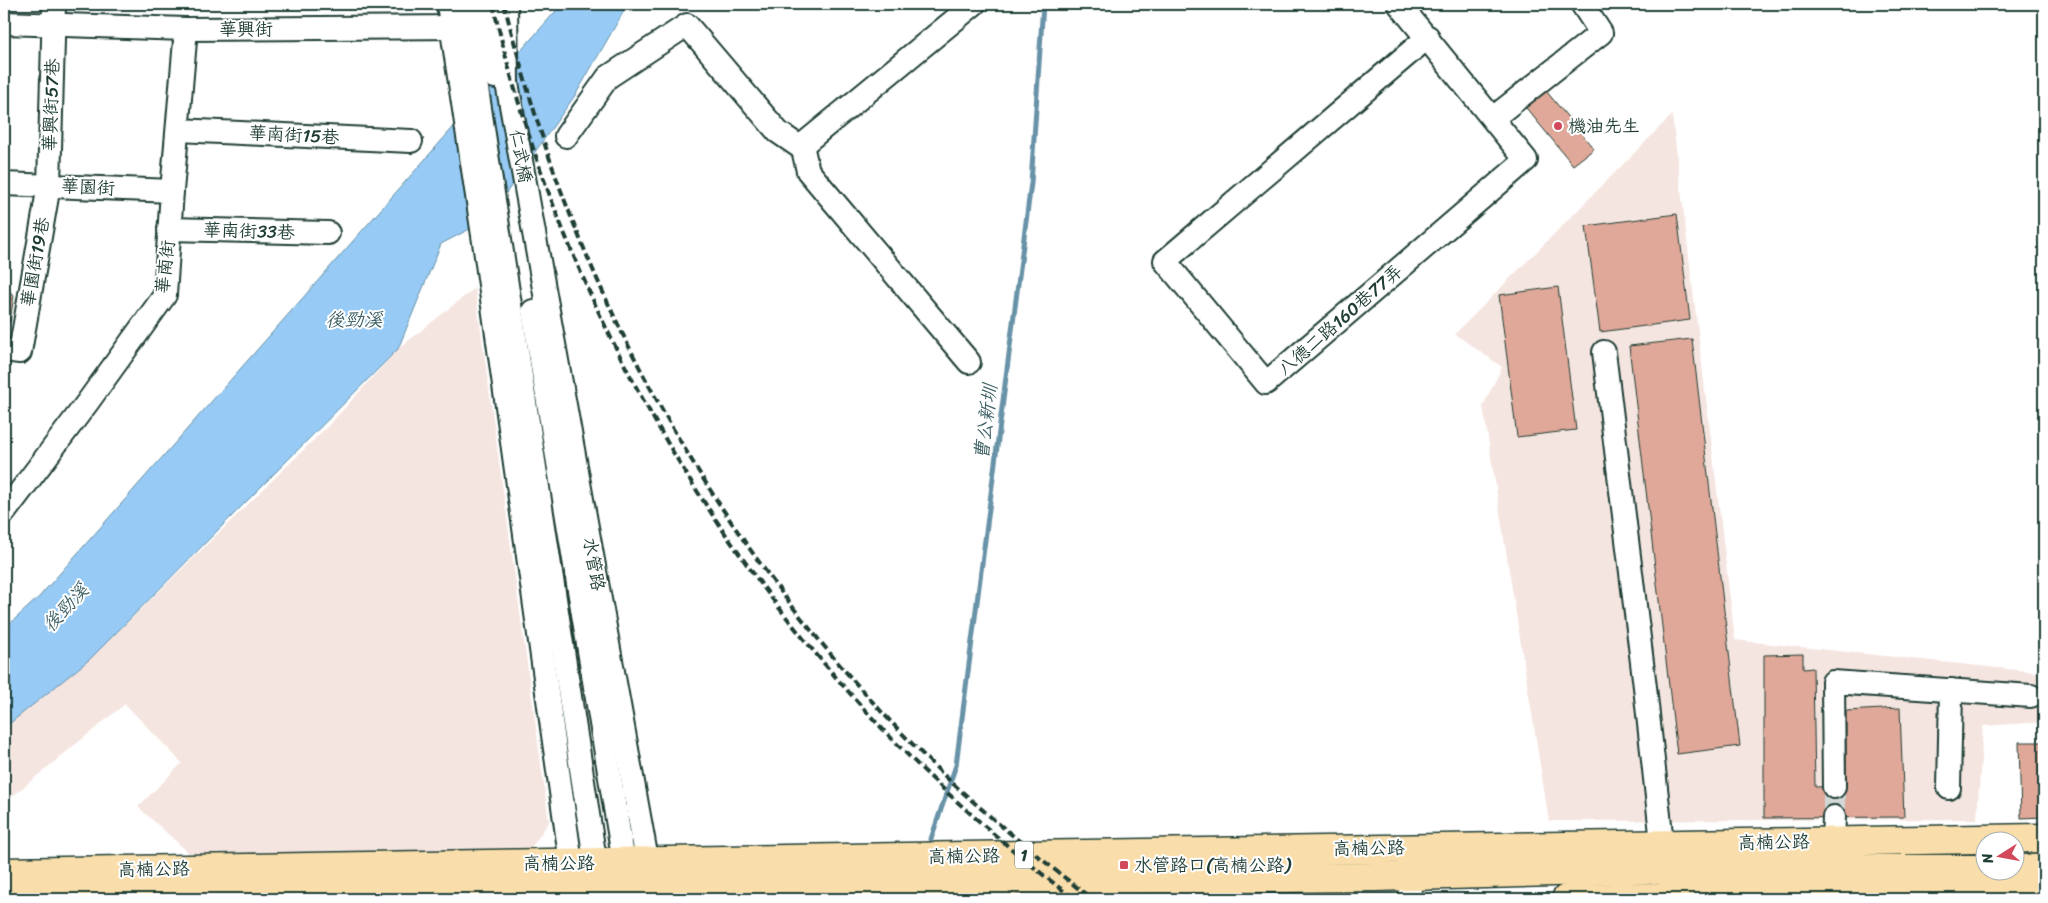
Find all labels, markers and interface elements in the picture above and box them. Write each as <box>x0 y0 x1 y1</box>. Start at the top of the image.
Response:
street label: 華興街 <box>219 13 273 45</box>
street label: 華興街57巷 <box>33 58 69 152</box>
place label: 機油先生 <box>1568 110 1640 142</box>
street label: 華南街15巷 <box>248 117 340 153</box>
marker: 機油先生 <box>1552 120 1564 132</box>
street label: 仁武橋 <box>500 126 542 186</box>
street label: 華園街 <box>60 170 116 204</box>
street label: 華南街33巷 <box>203 213 295 249</box>
street label: 華園街19巷 <box>11 215 59 309</box>
street label: 華南街 <box>146 238 184 296</box>
street label: 八德二路160巷77弄 <box>1270 256 1410 384</box>
water label: 後勁溪 <box>325 303 383 336</box>
water label: 曹公新圳 <box>964 380 1007 462</box>
street label: 水管路 <box>574 535 614 593</box>
water label: 後勁溪 <box>34 575 98 639</box>
street label: 高楠公路 <box>1738 825 1810 859</box>
north arrow <box>1976 830 2026 880</box>
street label: 高楠公路 <box>1333 831 1405 865</box>
street label: 高楠公路 <box>928 839 1000 873</box>
road number: 1 <box>1015 842 1033 868</box>
street label: 高楠公路 <box>523 847 595 879</box>
place label: 水管路口(高楠公路) <box>1134 849 1292 881</box>
text: N <box>1974 851 2001 867</box>
street label: 高楠公路 <box>118 852 190 886</box>
marker: 水管路口(高楠公路) <box>1118 859 1130 871</box>

